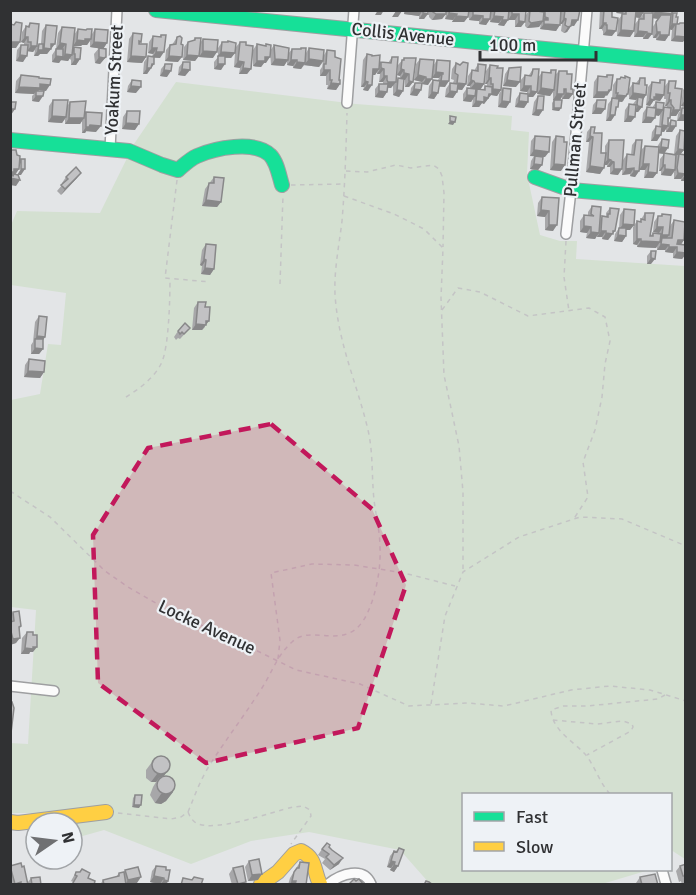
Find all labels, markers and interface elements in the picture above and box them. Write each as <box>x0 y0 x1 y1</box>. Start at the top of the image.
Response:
street label: Collis Avenue <box>350 18 456 50</box>
street label: Yoakum Street <box>100 24 128 136</box>
scale bar <box>480 24 596 62</box>
text: 100 m <box>489 34 536 56</box>
street label: Pullman Street <box>559 82 591 198</box>
street label: Locke Avenue <box>155 595 259 659</box>
legend <box>462 793 672 871</box>
text: Fast <box>516 806 548 828</box>
north arrow <box>24 811 84 871</box>
text: N <box>57 830 79 845</box>
text: Slow <box>516 836 553 858</box>

